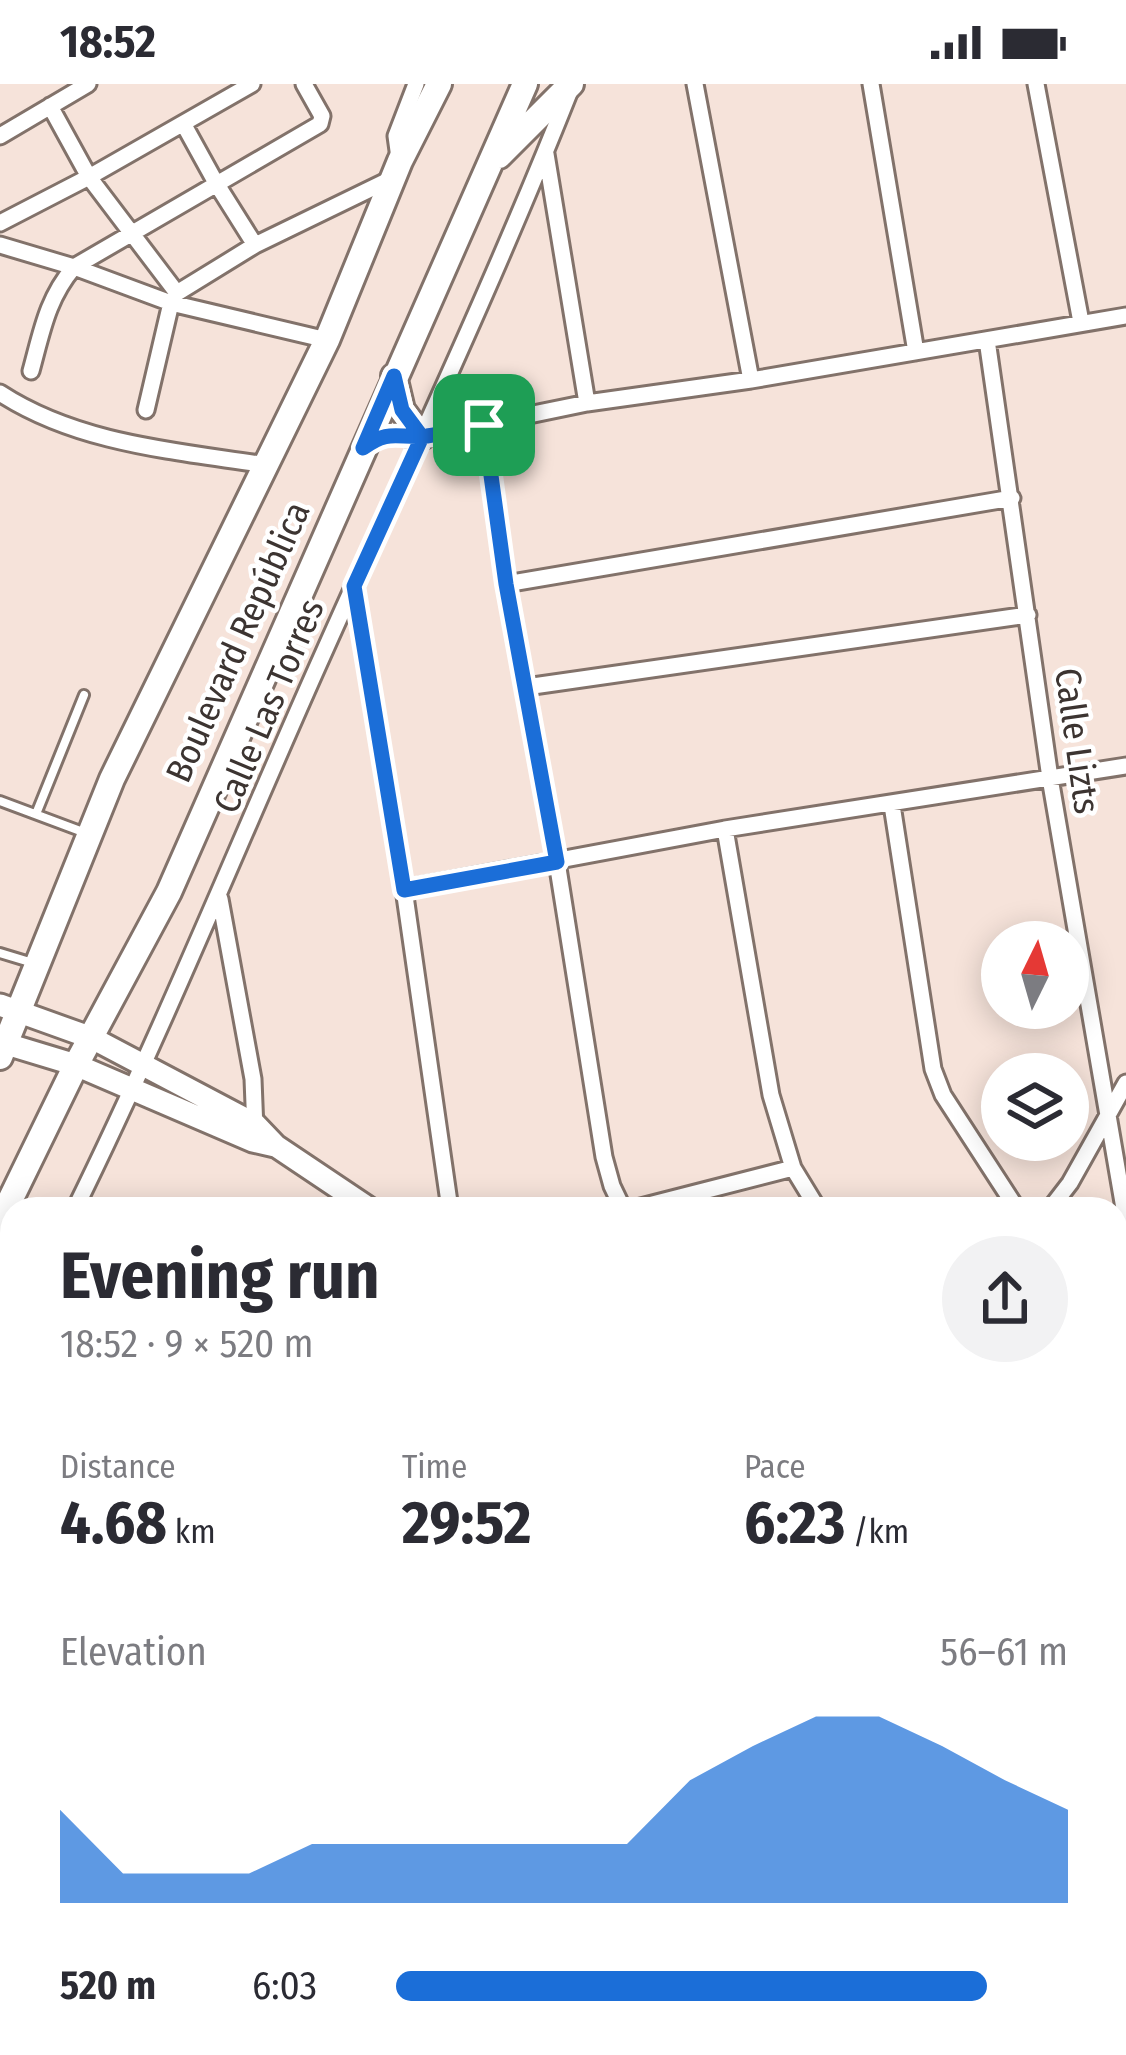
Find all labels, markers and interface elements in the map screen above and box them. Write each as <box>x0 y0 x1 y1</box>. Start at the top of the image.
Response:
text: 18:52 <box>60 15 156 69</box>
pin <box>433 374 535 476</box>
icon: arrive <box>451 392 517 458</box>
street label: Boulevard República <box>156 495 320 789</box>
street label: Calle Las Torres <box>204 592 334 820</box>
street label: Calle Lizts <box>1045 665 1109 817</box>
north arrow <box>981 921 1089 1029</box>
map controls <box>981 921 1089 1161</box>
button: layers <box>981 1053 1089 1161</box>
text: Evening run <box>60 1236 380 1315</box>
button: share <box>942 1236 1068 1362</box>
text: 18:52 · 9 × 520 m <box>60 1321 314 1367</box>
text: Distance <box>60 1447 176 1487</box>
text: Time <box>402 1447 467 1487</box>
text: Pace <box>744 1447 806 1487</box>
text: 4.68 <box>60 1487 167 1559</box>
text: 29:52 <box>402 1487 531 1559</box>
text: 6:23 <box>744 1487 845 1559</box>
text: km <box>167 1512 216 1552</box>
text: /km <box>845 1512 909 1552</box>
text: Elevation <box>60 1629 207 1675</box>
text: 56–61 m <box>940 1629 1068 1675</box>
text: 520 m <box>60 1963 156 2009</box>
text: 6:03 <box>252 1963 317 2009</box>

